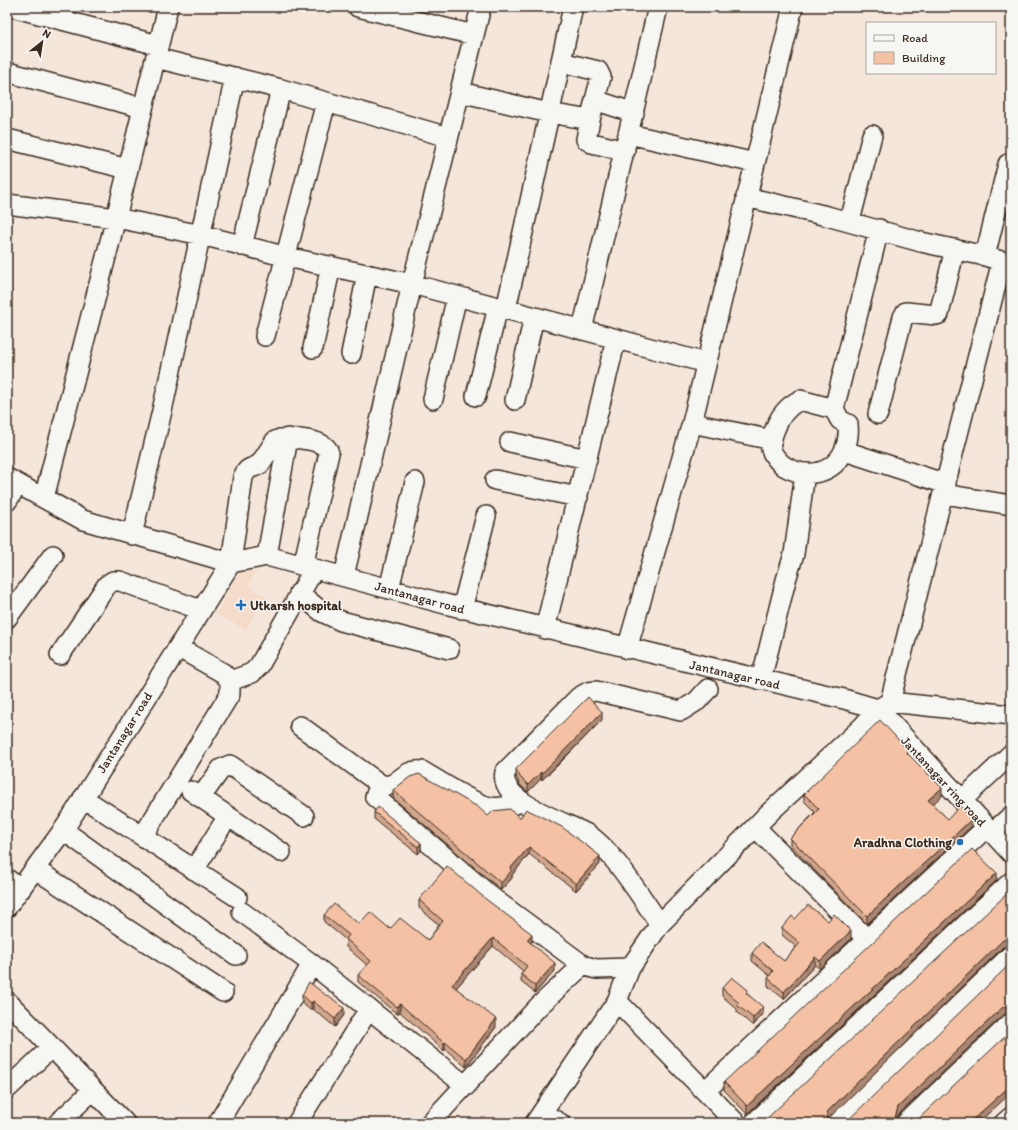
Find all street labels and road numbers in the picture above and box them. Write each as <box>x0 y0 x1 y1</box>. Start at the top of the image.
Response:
street label: Jantanagar road <box>373 578 467 617</box>
street label: Jantanagar road <box>688 657 782 692</box>
street label: Jantanagar road <box>94 689 155 775</box>
street label: Jantanagar ring road <box>898 733 989 830</box>

